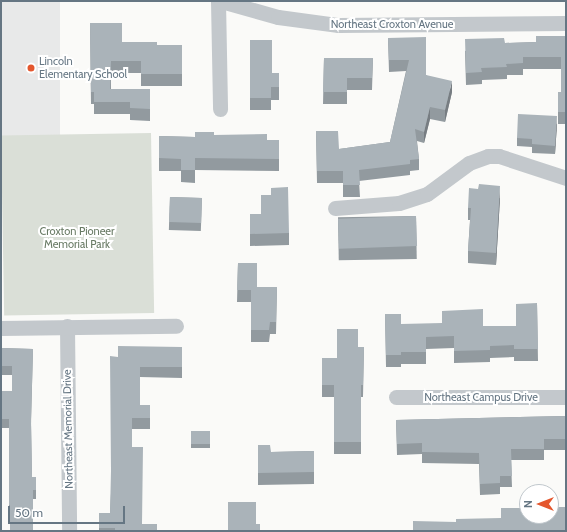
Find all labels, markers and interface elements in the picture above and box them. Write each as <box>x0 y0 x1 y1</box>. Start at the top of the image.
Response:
street label: Northeast Croxton Avenue <box>331 17 453 31</box>
place label: Lincoln Elementary School <box>39 55 127 81</box>
marker: Lincoln Elementary School <box>26 63 36 73</box>
park label: Croxton Pioneer Memorial Park <box>40 225 114 251</box>
street label: Northeast Memorial Drive <box>60 369 76 489</box>
street label: Northeast Campus Drive <box>424 390 538 404</box>
north arrow <box>519 484 559 524</box>
scale bar <box>10 498 127 524</box>
text: N <box>521 500 535 508</box>
text: 50 m <box>15 505 43 520</box>

